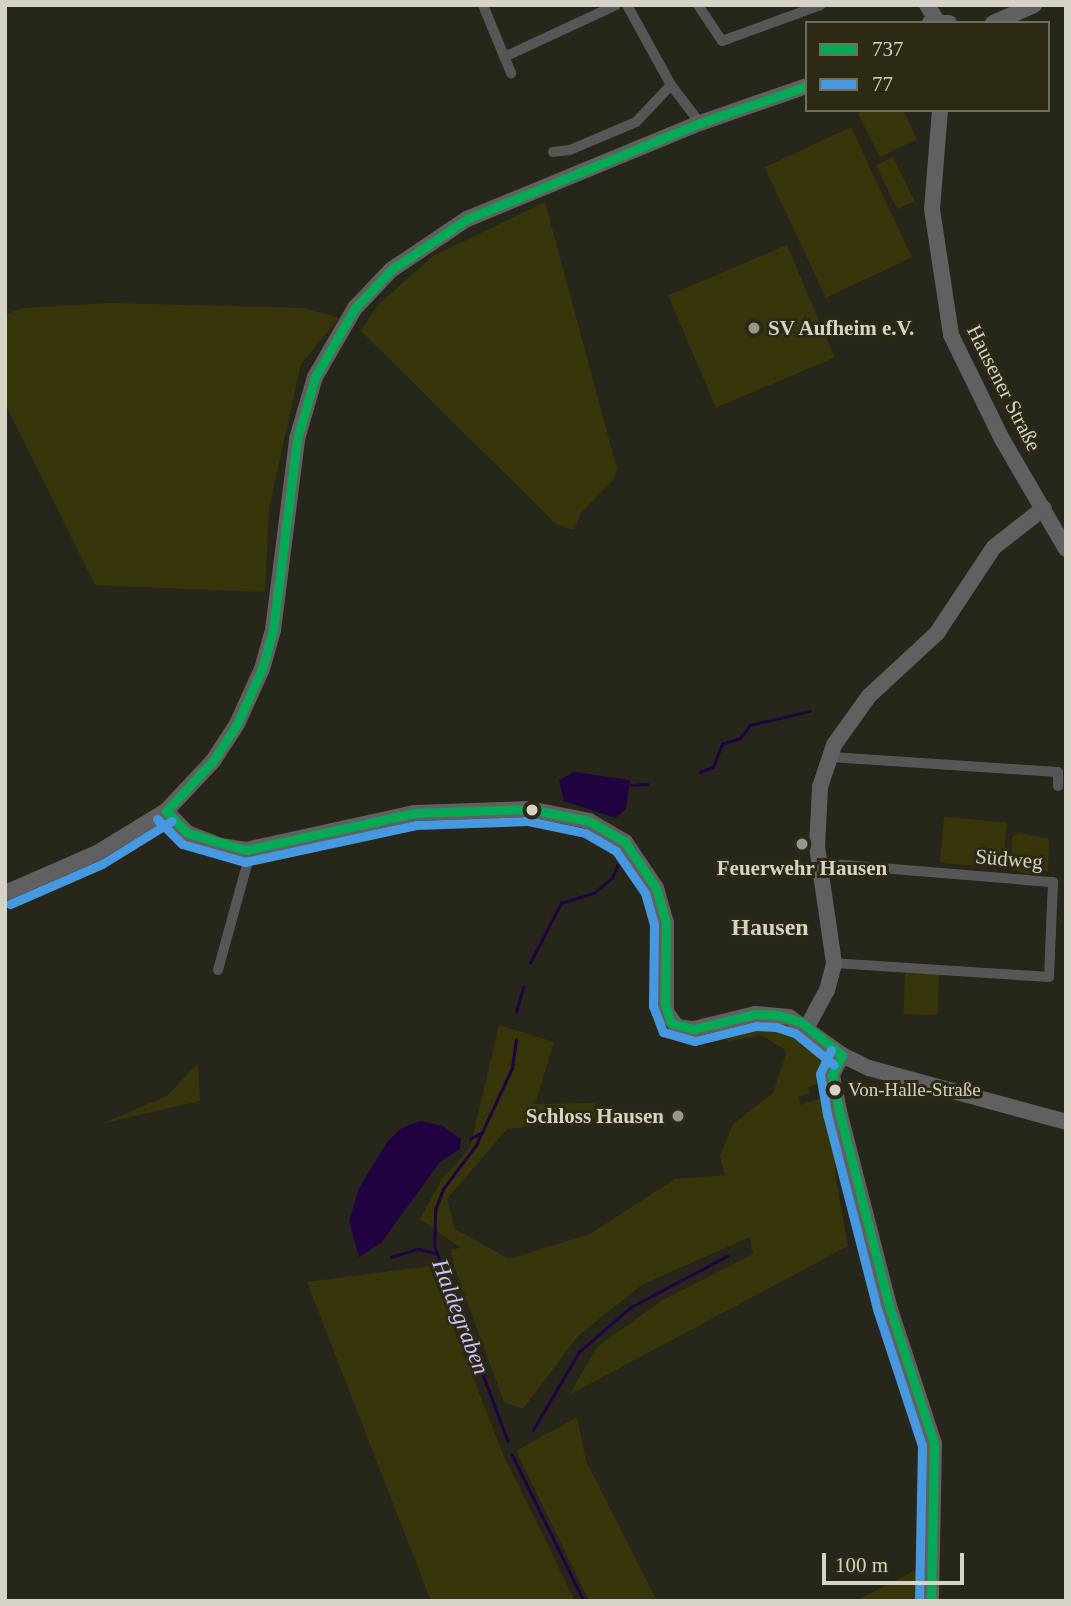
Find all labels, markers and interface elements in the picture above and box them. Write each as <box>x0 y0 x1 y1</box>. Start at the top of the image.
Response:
legend <box>805 21 1050 112</box>
text: 737 <box>872 37 904 61</box>
text: 77 <box>872 72 893 96</box>
place label: SV Aufheim e.V. <box>768 315 916 341</box>
marker: SV Aufheim e.V. <box>746 320 762 336</box>
street label: Hausener Straße <box>961 321 1047 455</box>
unlabelled marker <box>525 803 539 817</box>
marker: Feuerwehr Hausen <box>794 836 810 852</box>
street label: Südweg <box>974 843 1044 875</box>
place label: Feuerwehr Hausen <box>717 855 887 881</box>
district label: Hausen <box>731 914 809 942</box>
place label: Von-Halle-Straße <box>848 1079 981 1101</box>
marker: Von-Halle-Straße <box>828 1083 842 1097</box>
place label: Schloss Hausen <box>526 1103 664 1129</box>
marker: Schloss Hausen <box>670 1108 686 1124</box>
water label: Haldegraben <box>425 1255 495 1379</box>
scale bar <box>826 1540 968 1584</box>
text: 100 m <box>835 1553 888 1577</box>

